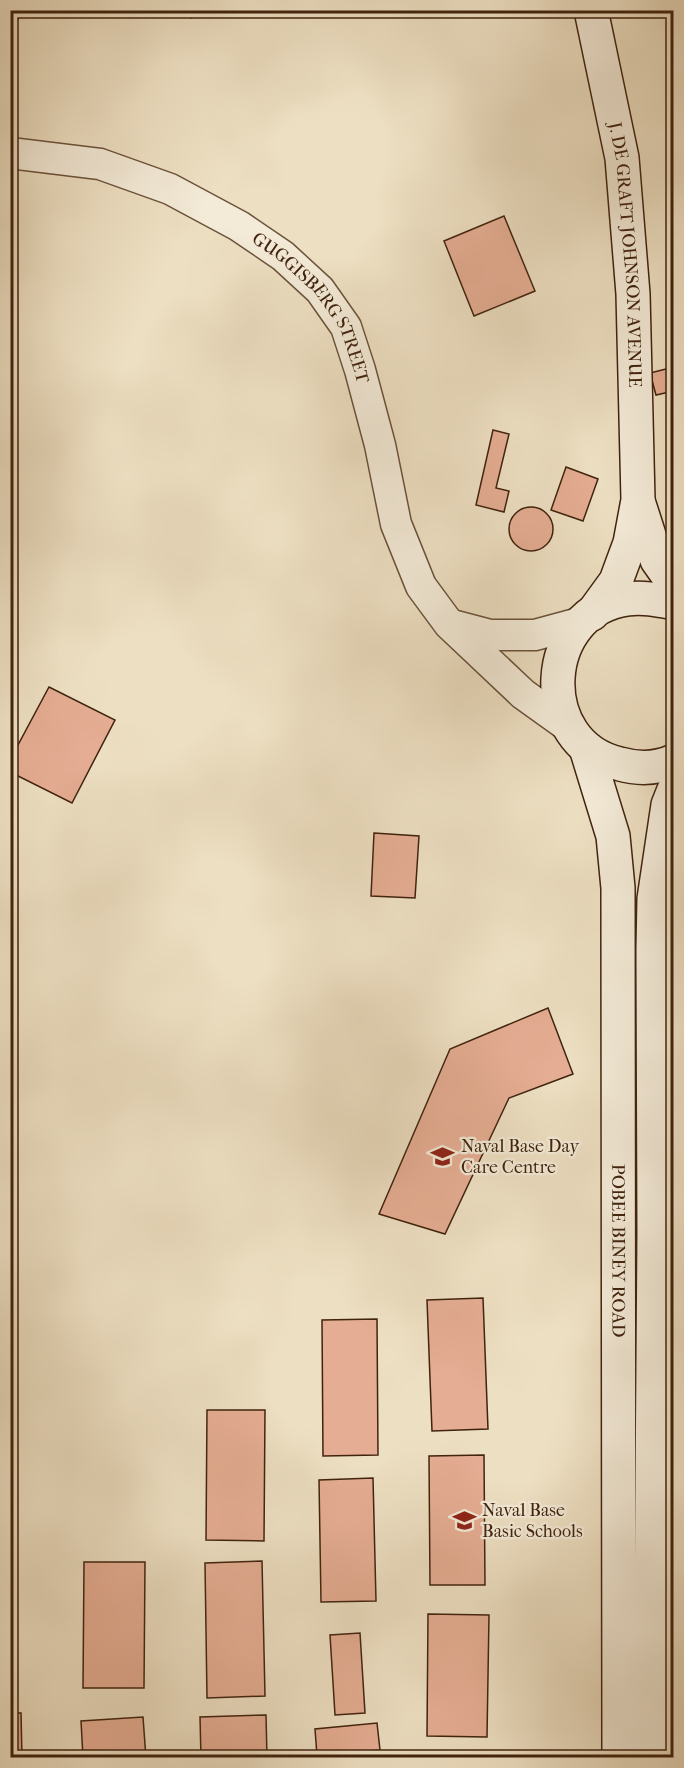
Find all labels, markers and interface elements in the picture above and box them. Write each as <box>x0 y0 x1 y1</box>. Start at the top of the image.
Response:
street label: J. DE GRAFT JOHNSON AVENUE <box>604 118 646 388</box>
street label: GUGGISBERG STREET <box>248 228 374 386</box>
place label: Naval Base Day Care Centre <box>461 1136 580 1178</box>
school or university icon: Naval Base Day Care Centre <box>430 1143 456 1169</box>
street label: POBEE BINEY ROAD <box>608 1164 629 1338</box>
place label: Naval Base Basic Schools <box>482 1500 583 1542</box>
school or university icon: Naval Base Basic Schools <box>451 1507 477 1533</box>

